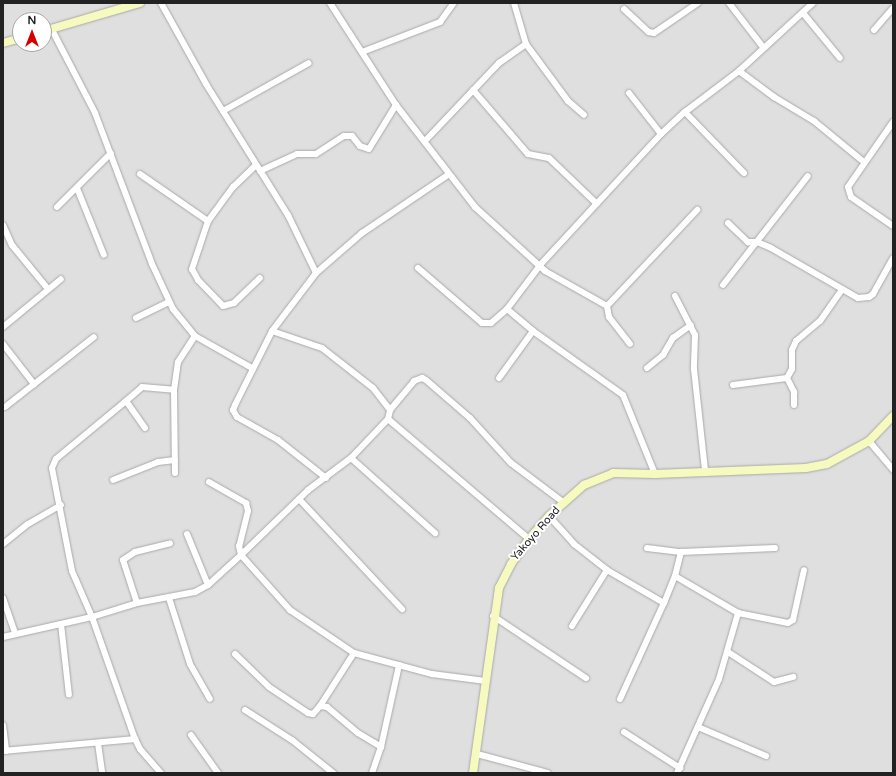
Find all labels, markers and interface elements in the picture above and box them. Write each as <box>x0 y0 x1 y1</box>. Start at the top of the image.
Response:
north arrow <box>12 12 52 52</box>
text: N <box>28 14 36 27</box>
street label: Yakoyo Road <box>509 504 563 564</box>

